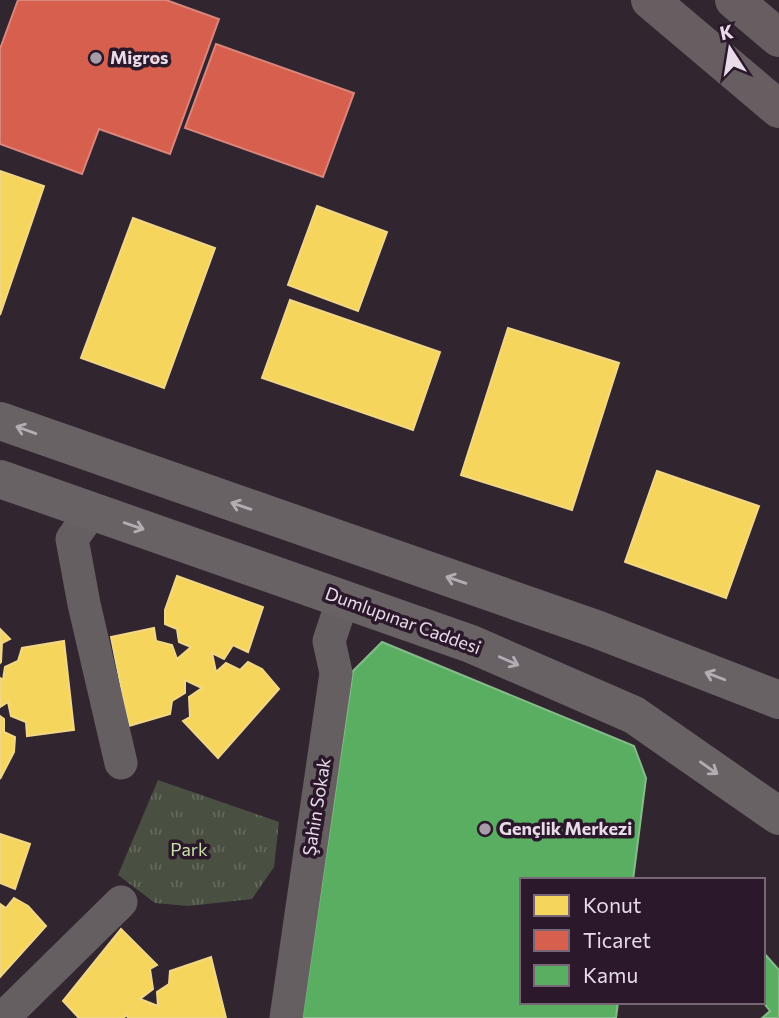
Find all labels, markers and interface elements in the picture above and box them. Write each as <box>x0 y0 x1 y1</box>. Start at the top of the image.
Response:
north arrow <box>695 14 765 84</box>
text: K <box>717 19 735 45</box>
place label: Migros <box>110 46 168 68</box>
marker: Migros <box>88 50 104 66</box>
one-way arrow <box>16 423 38 435</box>
one-way arrow <box>230 499 252 512</box>
one-way arrow <box>122 521 144 533</box>
one-way arrow <box>445 573 467 585</box>
street label: Dumlupınar Caddesi <box>322 582 484 658</box>
one-way arrow <box>498 655 519 668</box>
one-way arrow <box>705 668 727 681</box>
street label: Şahin Sokak <box>297 756 335 857</box>
one-way arrow <box>699 761 718 775</box>
place label: Gençlik Merkezi <box>499 817 632 839</box>
marker: Gençlik Merkezi <box>477 821 493 837</box>
park label: Park <box>170 838 208 860</box>
legend <box>520 878 765 1004</box>
text: Konut <box>583 892 641 917</box>
text: Ticaret <box>583 927 651 952</box>
text: Kamu <box>583 962 638 987</box>

